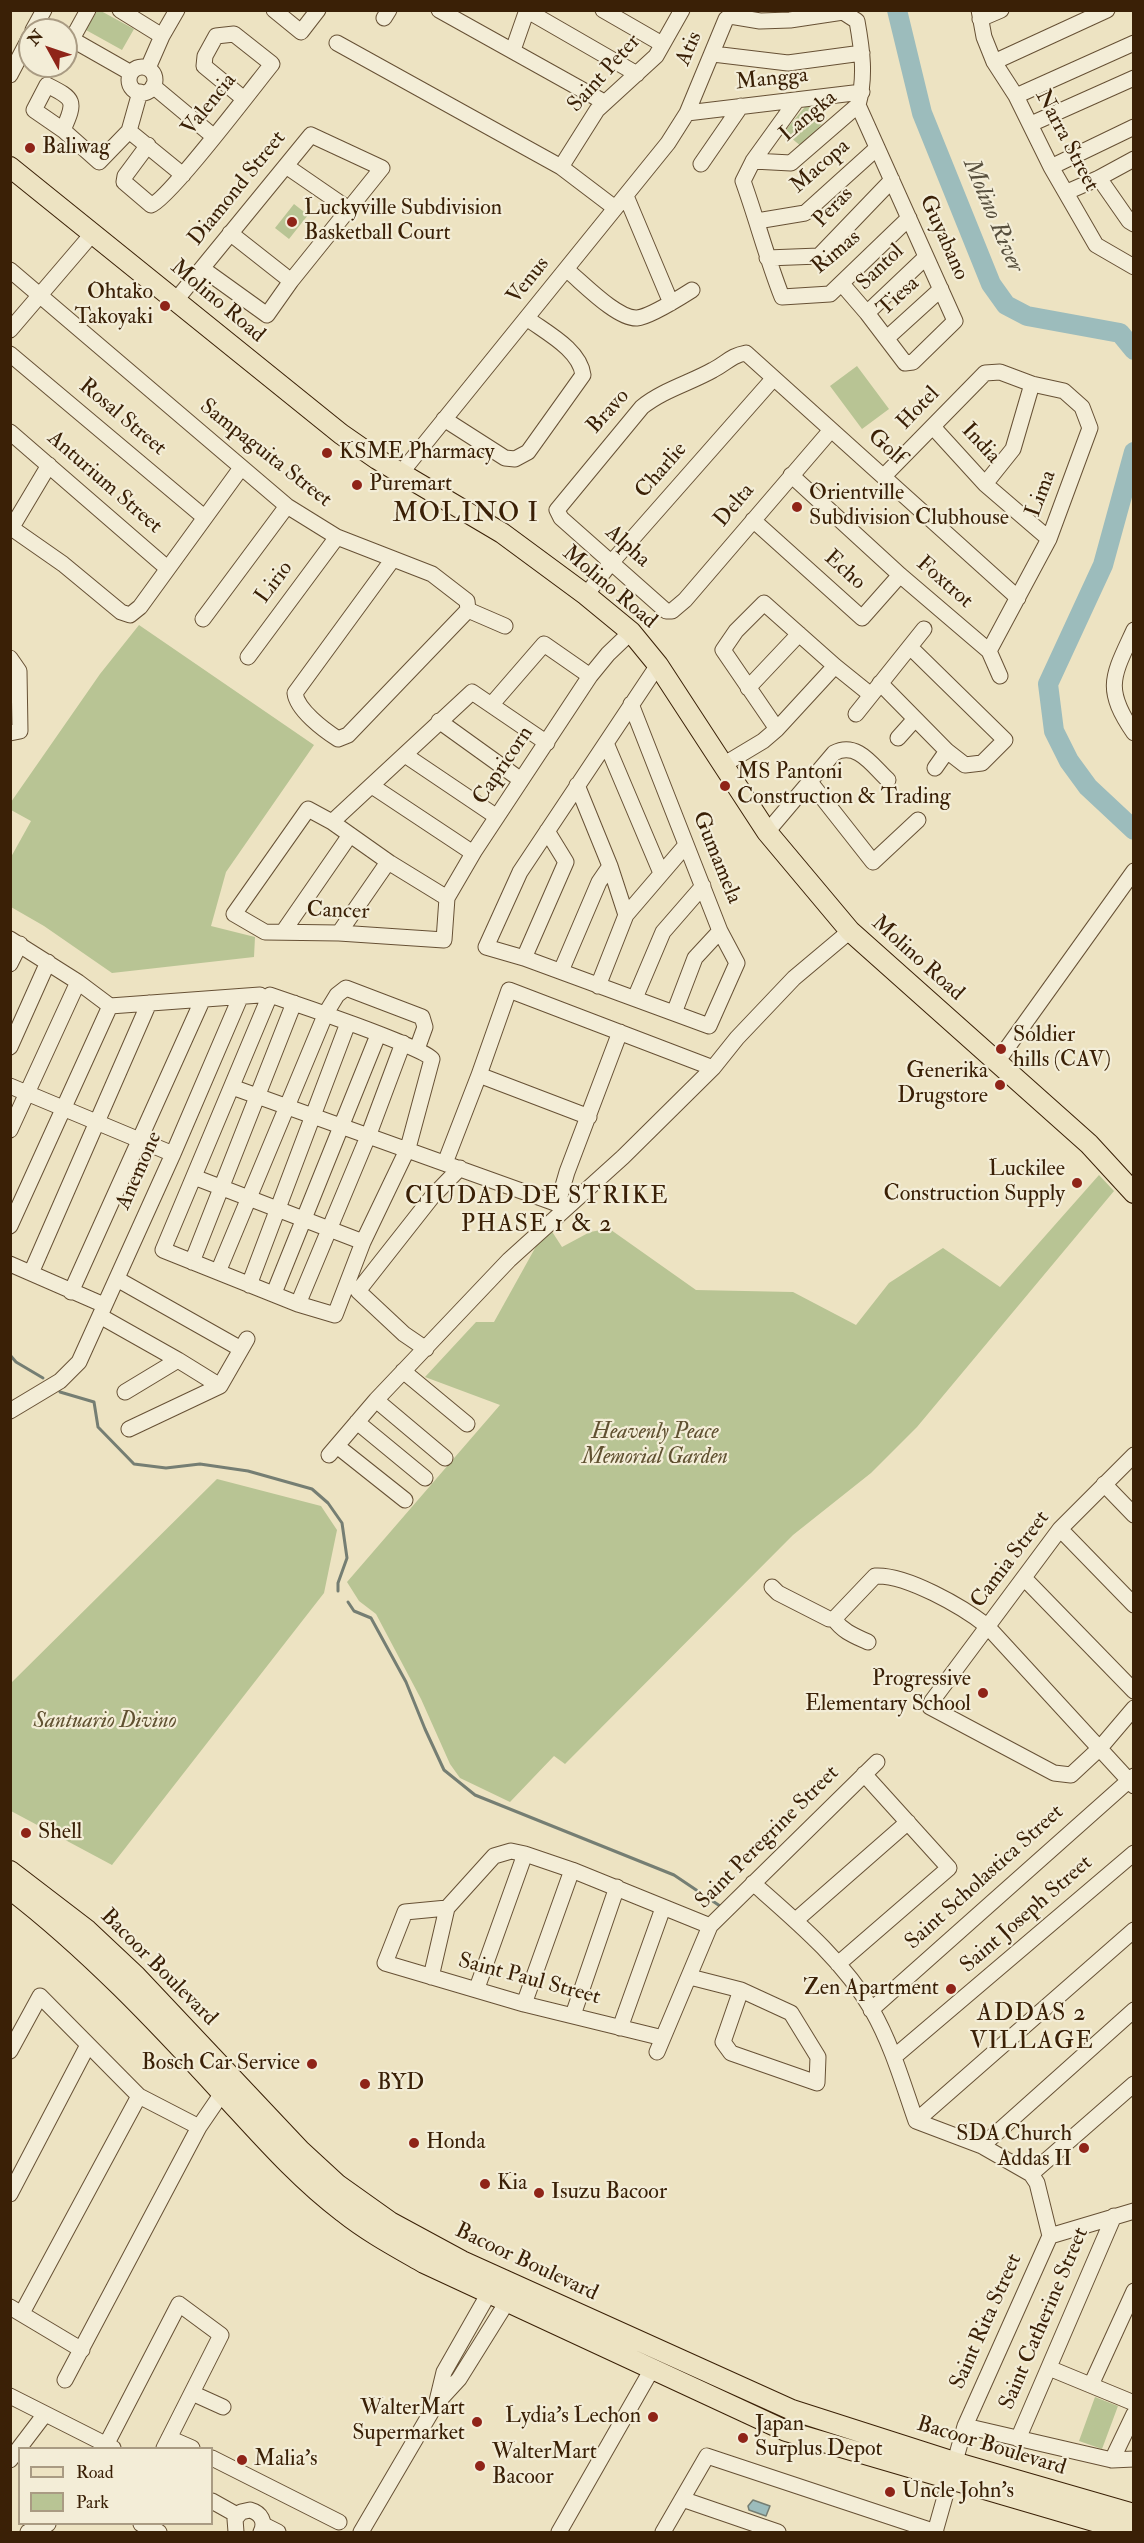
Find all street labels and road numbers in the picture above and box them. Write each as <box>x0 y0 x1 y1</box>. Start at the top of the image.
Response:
street label: Atis <box>671 28 709 70</box>
street label: Saint Peter <box>563 29 647 119</box>
street label: Mangga <box>735 63 809 97</box>
street label: Valencia <box>177 69 243 141</box>
street label: Langka <box>775 86 843 148</box>
street label: Narra Street <box>1028 86 1104 196</box>
street label: Diamond Street <box>184 126 292 252</box>
street label: Macopa <box>786 134 856 200</box>
street label: Peras <box>808 182 860 234</box>
street label: Guyabano <box>913 191 973 285</box>
street label: Rimas <box>807 225 867 281</box>
street label: Santol <box>852 239 910 297</box>
street label: Venus <box>502 252 556 310</box>
street label: Molino Road <box>164 255 270 349</box>
street label: Tiesa <box>872 271 926 323</box>
street label: Rosal Street <box>73 374 171 462</box>
street label: Hotel <box>892 382 946 436</box>
street label: Bravo <box>582 384 636 440</box>
street label: Sampaguita Street <box>194 394 336 514</box>
street label: India <box>955 418 1005 470</box>
street label: Golf <box>862 424 910 472</box>
street label: Anturium Street <box>41 426 167 540</box>
street label: Charlie <box>631 438 693 504</box>
street label: Lima <box>1021 467 1063 521</box>
street label: Delta <box>709 479 761 533</box>
street label: Alpha <box>599 520 655 574</box>
street label: Molino Road <box>556 541 662 635</box>
street label: Echo <box>818 546 870 596</box>
street label: Foxtrot <box>910 551 978 615</box>
street label: Lirio <box>251 557 299 609</box>
street label: Capricorn <box>468 722 540 810</box>
street label: Gumamela <box>686 808 746 908</box>
street label: Cancer <box>306 898 370 926</box>
street label: Molino Road <box>865 911 969 1007</box>
street label: Anemone <box>111 1128 169 1214</box>
street label: Camia Street <box>966 1506 1056 1614</box>
street label: Saint Peregrine Street <box>691 1761 845 1915</box>
street label: Saint Scholastica Street <box>900 1800 1070 1956</box>
street label: Saint Joseph Street <box>956 1851 1098 1979</box>
street label: Bacoor Boulevard <box>94 1904 222 2032</box>
street label: Saint Paul Street <box>455 1948 603 2012</box>
street label: Bacoor Boulevard <box>450 2218 602 2308</box>
street label: Saint Catherine Street <box>995 2224 1095 2414</box>
street label: Saint Rita Street <box>945 2250 1029 2394</box>
street label: Bacoor Boulevard <box>913 2412 1069 2482</box>

